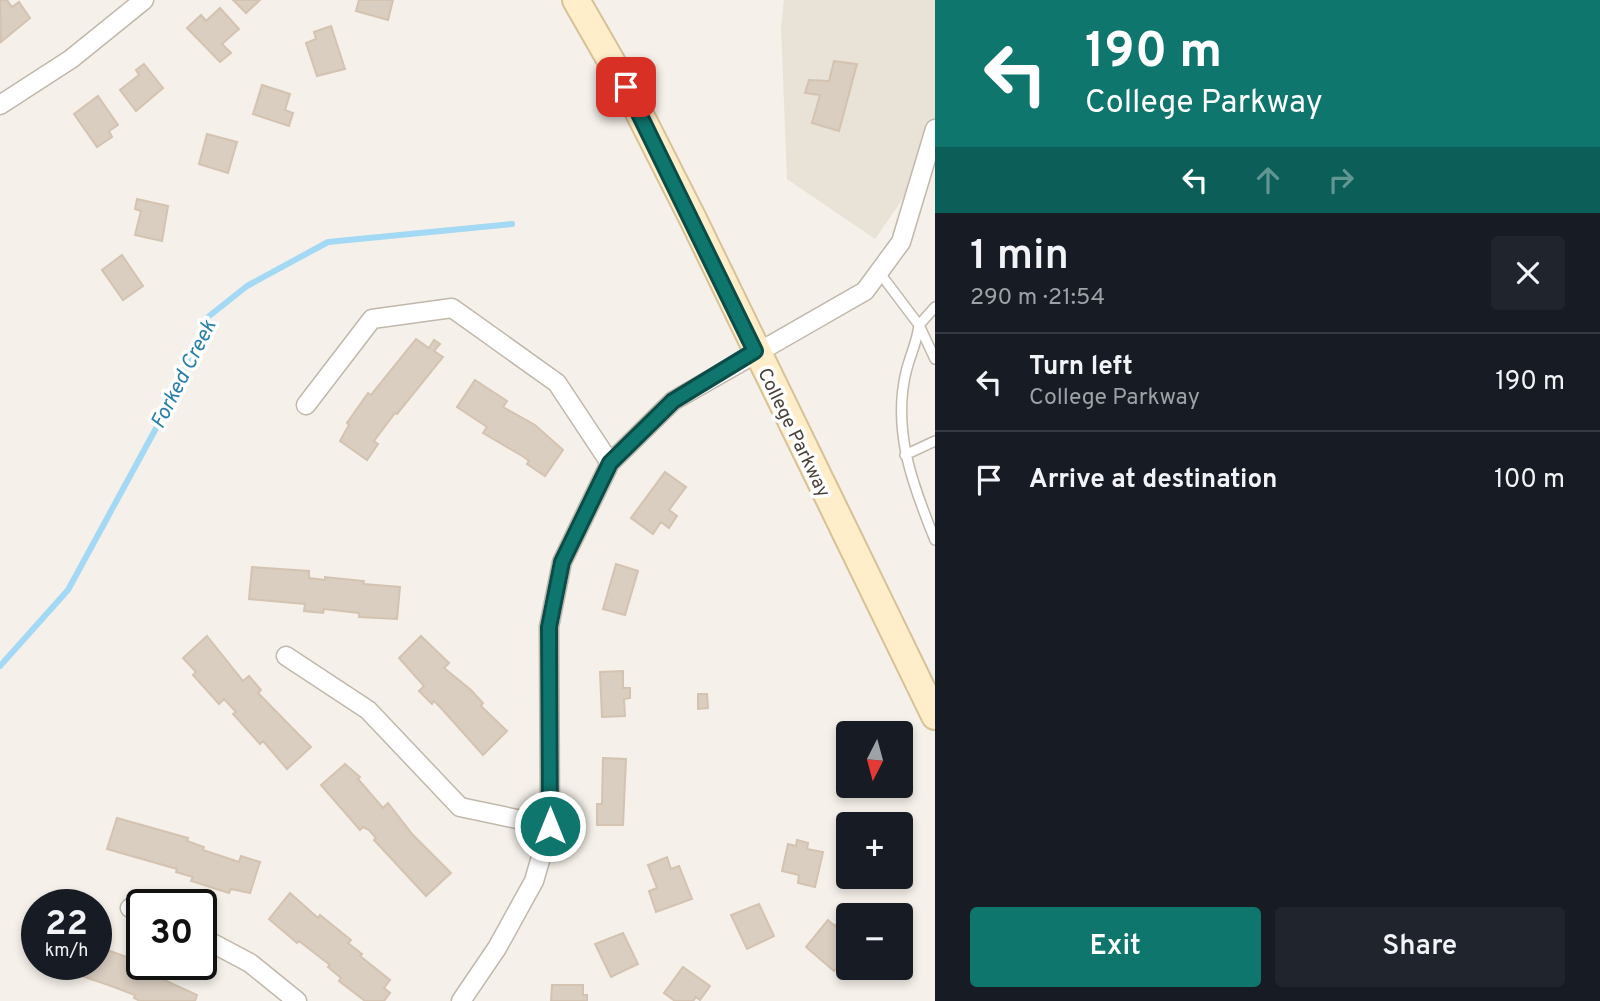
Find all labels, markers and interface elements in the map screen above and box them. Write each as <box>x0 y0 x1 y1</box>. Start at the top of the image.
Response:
text: 190 m <box>1085 23 1222 85</box>
icon: left <box>970 28 1061 119</box>
pin <box>596 57 656 117</box>
icon: arrive <box>607 68 645 106</box>
text: College Parkway <box>1085 84 1323 124</box>
icon: left <box>1176 161 1214 199</box>
icon: ahead <box>1249 161 1287 199</box>
icon: right <box>1322 161 1360 199</box>
text: 1 min <box>970 231 1069 284</box>
button: close <box>1491 236 1565 310</box>
text: 290 m · 21:54 <box>970 284 1105 313</box>
water label: Forked Creek <box>145 315 223 434</box>
text: Turn left <box>1029 351 1133 384</box>
icon: left <box>970 363 1008 401</box>
street label: College Parkway <box>751 364 835 502</box>
text: 190 m <box>1495 366 1565 399</box>
text: College Parkway <box>1029 384 1200 413</box>
icon: arrive <box>970 461 1008 499</box>
text: Arrive at destination <box>1029 464 1277 497</box>
text: 100 m <box>1494 464 1565 497</box>
north arrow <box>836 721 914 798</box>
map controls <box>836 721 913 980</box>
position arrow <box>513 789 587 863</box>
button: + <box>836 812 913 889</box>
speed limit sign: 30 <box>126 889 217 980</box>
text: 22 <box>45 903 88 947</box>
button: − <box>836 903 913 980</box>
button: Exit <box>970 907 1261 987</box>
button: Share <box>1275 907 1565 987</box>
text: km/h <box>45 940 88 963</box>

